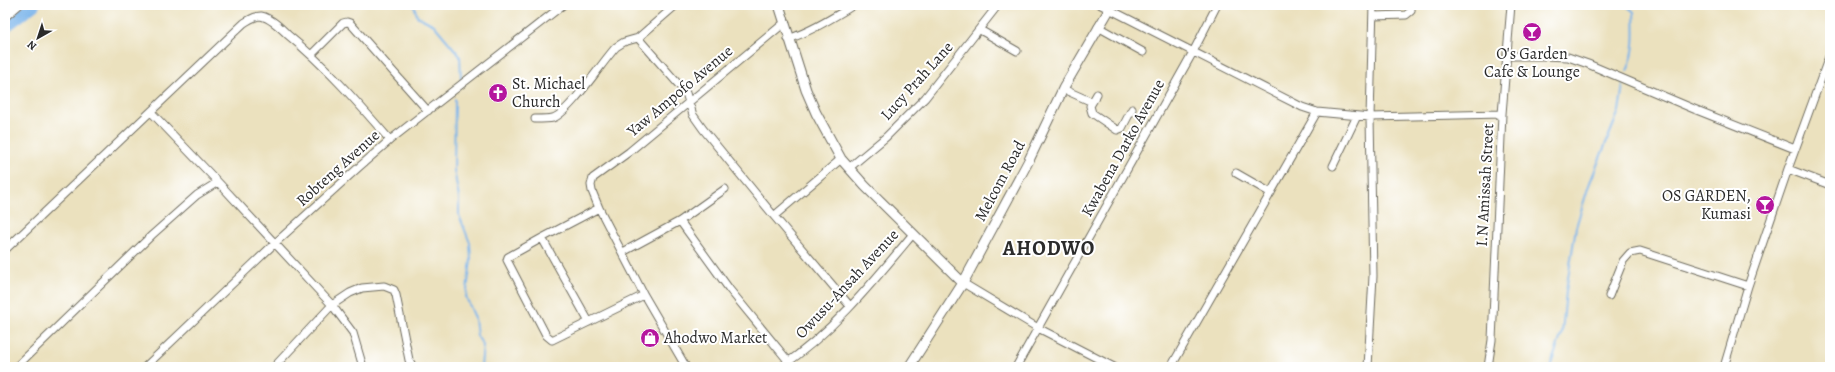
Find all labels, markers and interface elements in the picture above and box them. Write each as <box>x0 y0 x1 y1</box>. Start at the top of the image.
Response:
north arrow <box>18 18 58 58</box>
bar icon: O's Garden Cafe & Lounge <box>1521 21 1543 43</box>
text: N <box>24 37 40 54</box>
street label: Lucy Prah Lane <box>876 37 958 125</box>
street label: Yaw Ampofo Avenue <box>622 40 738 142</box>
place label: O's Garden Cafe & Lounge <box>1484 43 1580 83</box>
place label: St. Michael Church <box>512 73 585 113</box>
street label: Kwabena Darko Avenue <box>1076 75 1170 221</box>
church icon: St. Michael Church <box>487 82 509 104</box>
street label: I.N Amissah Street <box>1471 123 1499 247</box>
street label: Robteng Avenue <box>291 125 385 211</box>
street label: Melcom Road <box>969 136 1031 225</box>
place label: OS GARDEN, Kumasi <box>1662 185 1751 225</box>
bar icon: OS GARDEN, Kumasi <box>1754 194 1776 216</box>
street label: Owusu-Ansah Avenue <box>790 224 904 344</box>
district label: AHODWO <box>1002 235 1095 262</box>
shop icon: Ahodwo Market <box>639 327 661 349</box>
place label: Ahodwo Market <box>663 327 767 349</box>

